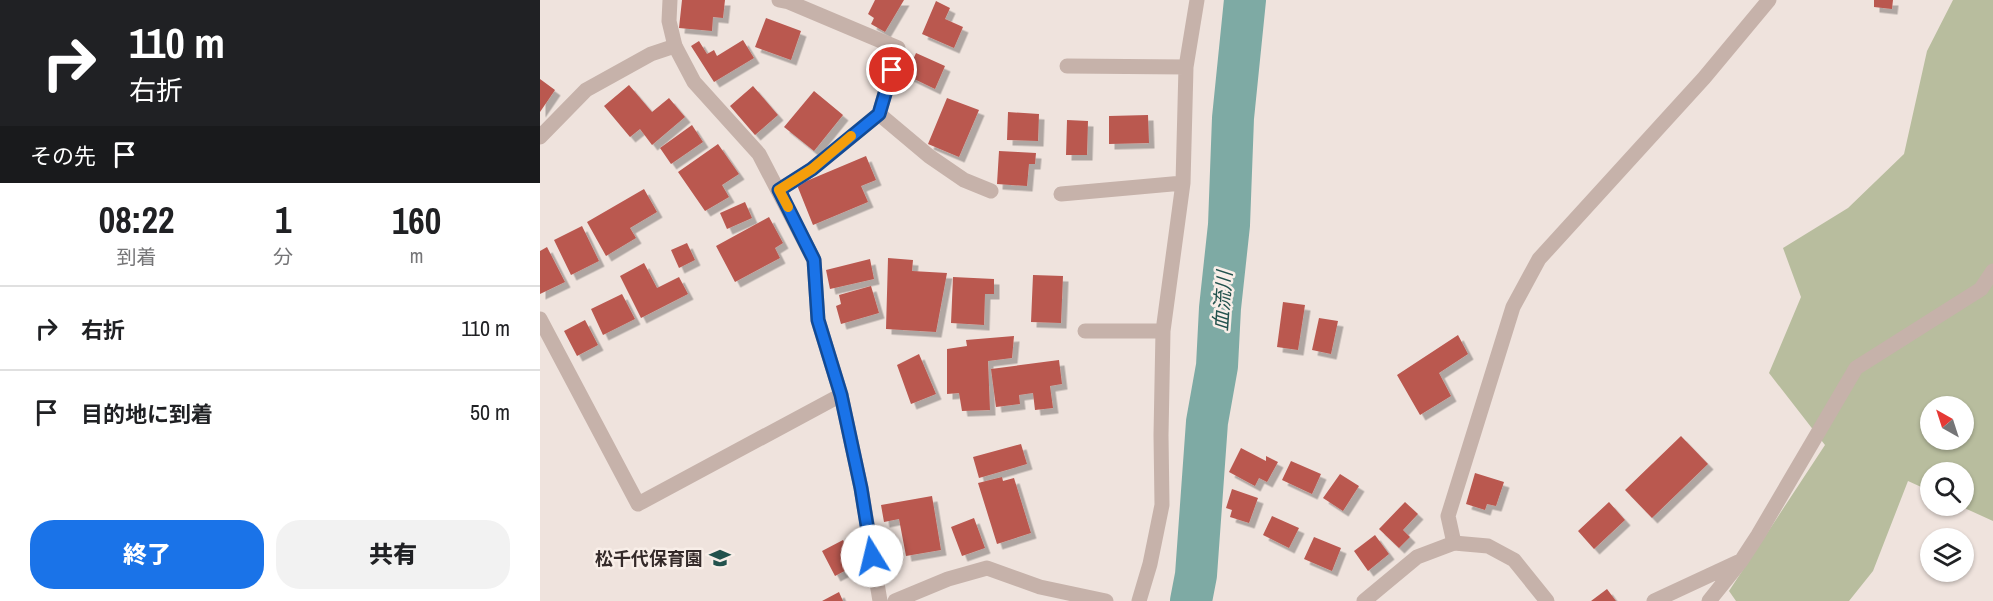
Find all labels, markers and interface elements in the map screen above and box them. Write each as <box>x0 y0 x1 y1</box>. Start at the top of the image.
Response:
text: 110 m <box>129 15 225 71</box>
icon: right <box>30 24 108 102</box>
pin <box>866 44 917 95</box>
icon: arrive <box>875 53 908 86</box>
text: 右折 <box>129 72 183 108</box>
icon: arrive <box>108 138 141 171</box>
text: その先 <box>30 141 96 171</box>
text: 08:22 <box>99 196 174 244</box>
text: 1 <box>275 196 291 244</box>
text: 160 <box>392 197 441 245</box>
text: m <box>410 242 423 269</box>
text: 到着 <box>117 243 157 270</box>
text: 分 <box>273 243 293 270</box>
water label: 血流川 <box>1206 268 1238 332</box>
icon: right <box>30 312 63 345</box>
text: 110 m <box>461 313 510 343</box>
text: 右折 <box>81 315 125 345</box>
icon: arrive <box>30 396 63 429</box>
north arrow <box>1920 396 1974 450</box>
map controls <box>1920 396 1974 582</box>
text: 50 m <box>470 397 510 427</box>
text: 目的地に到着 <box>81 399 213 429</box>
button: search <box>1920 462 1974 516</box>
button: 終了 <box>30 520 264 589</box>
button: 共有 <box>276 520 510 589</box>
position arrow <box>840 524 904 588</box>
button: layers <box>1920 528 1974 582</box>
place label: 松千代保育園 <box>595 546 703 571</box>
school or university icon: 松千代保育園 <box>708 546 732 570</box>

